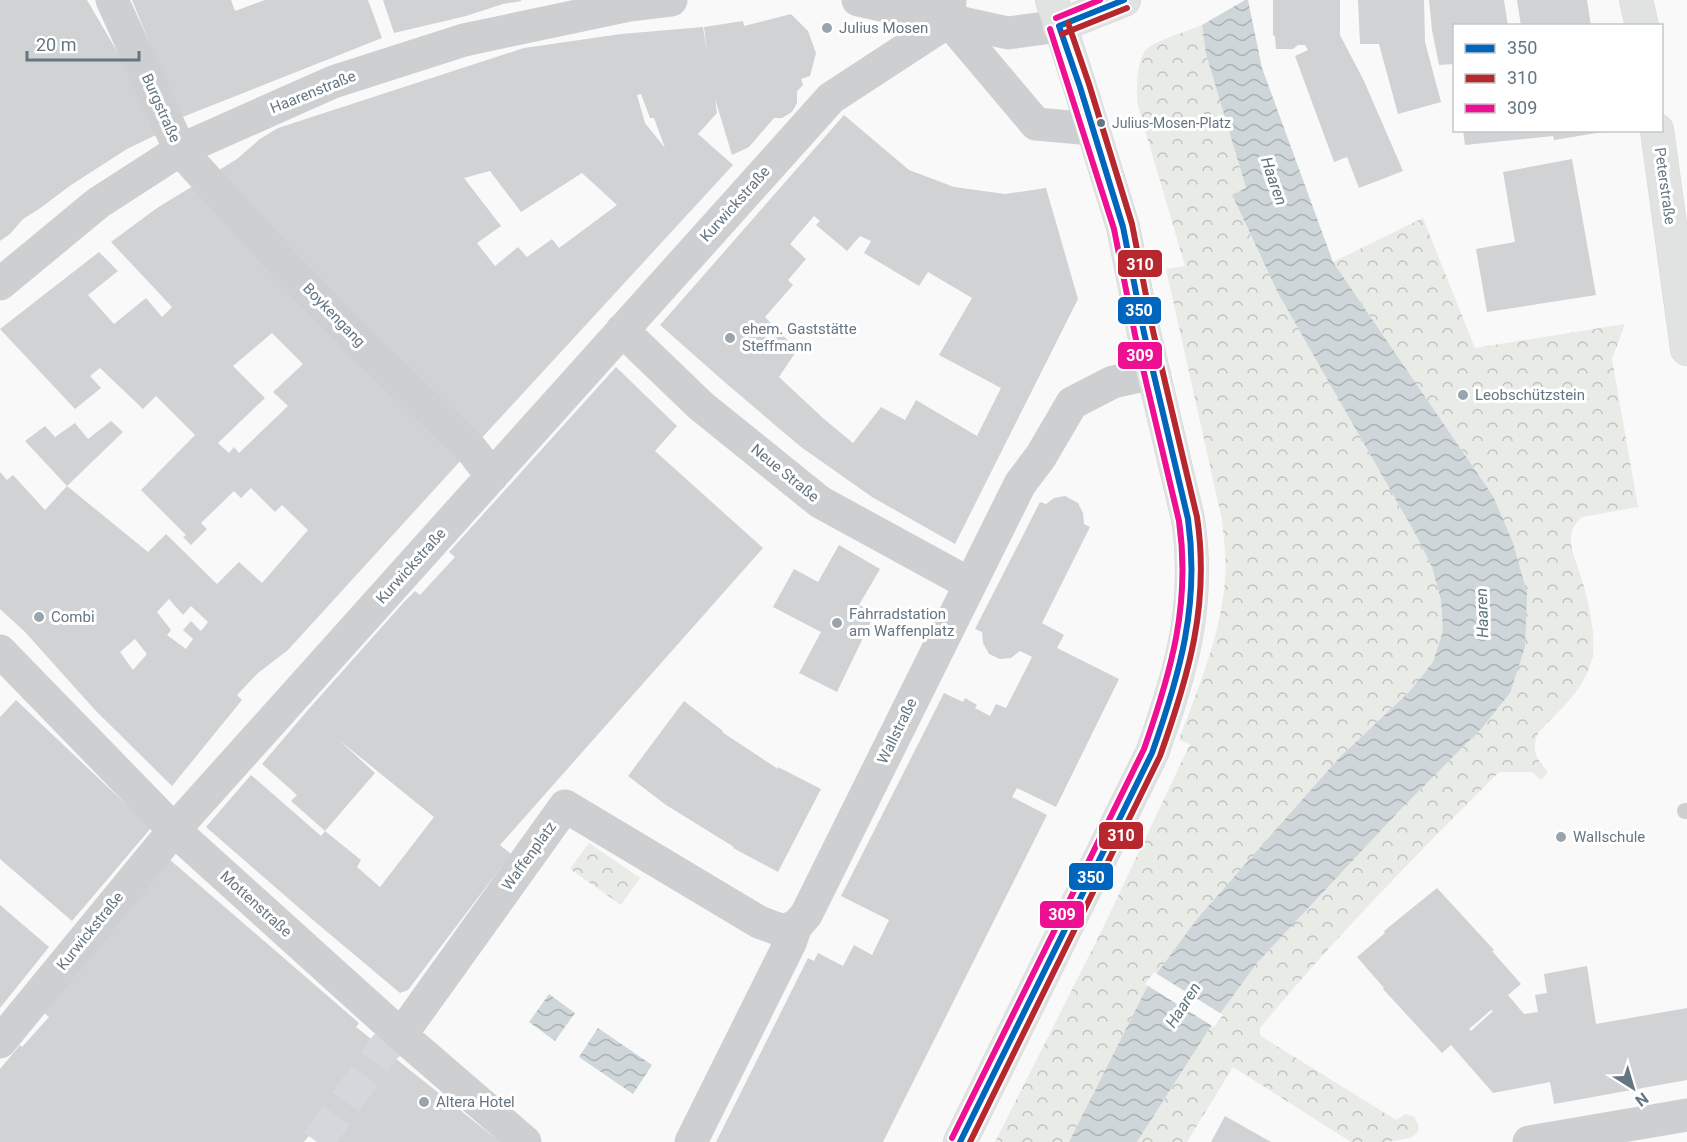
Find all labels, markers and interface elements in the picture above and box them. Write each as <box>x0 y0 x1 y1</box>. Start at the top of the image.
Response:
place label: Julius Mosen <box>839 19 928 37</box>
marker: Julius Mosen <box>820 21 834 35</box>
scale bar <box>27 24 140 62</box>
legend <box>1453 24 1663 132</box>
text: 20 m <box>36 34 76 55</box>
text: 350 <box>1507 37 1537 58</box>
street label: Haarenstraße <box>268 67 358 117</box>
text: 310 <box>1507 67 1537 88</box>
street label: Burgstraße <box>138 71 184 145</box>
text: 309 <box>1507 97 1537 118</box>
place label: Julius-Mosen-Platz <box>1112 115 1231 131</box>
marker: Julius-Mosen-Platz <box>1095 117 1107 129</box>
street label: Peterstraße <box>1651 146 1679 226</box>
water label: Haaren <box>1257 154 1291 208</box>
street label: Kurwickstraße <box>696 162 774 246</box>
line badge: 310 <box>1117 249 1163 278</box>
text: 310 <box>1126 255 1154 274</box>
street label: Boykengang <box>299 279 369 351</box>
line badge: 350 <box>1117 296 1162 325</box>
text: 350 <box>1125 301 1153 320</box>
place label: ehem. Gaststätte Steffmann <box>742 320 857 355</box>
marker: ehem. Gaststätte Steffmann <box>723 331 737 345</box>
line badge: 309 <box>1117 341 1163 370</box>
text: 309 <box>1126 346 1154 365</box>
place label: Leobschützstein <box>1475 386 1585 404</box>
marker: Leobschützstein <box>1456 388 1470 402</box>
street label: Neue Straße <box>747 440 823 506</box>
street label: Kurwickstraße <box>372 524 450 608</box>
water label: Haaren <box>1472 588 1492 638</box>
place label: Fahrradstation am Waffenplatz <box>849 605 954 640</box>
place label: Combi <box>51 608 95 626</box>
marker: Combi <box>32 610 46 624</box>
marker: Fahrradstation am Waffenplatz <box>830 616 844 630</box>
street label: Wallstraße <box>873 695 921 767</box>
street label: Waffenplatz <box>498 818 560 894</box>
line badge: 310 <box>1098 821 1144 850</box>
text: 310 <box>1107 826 1135 845</box>
place label: Wallschule <box>1573 828 1645 846</box>
marker: Wallschule <box>1554 830 1568 844</box>
line badge: 350 <box>1068 862 1114 891</box>
street label: Mottenstraße <box>216 867 296 941</box>
text: 350 <box>1077 868 1105 887</box>
street label: Kurwickstraße <box>53 888 127 974</box>
line badge: 309 <box>1039 900 1085 929</box>
text: 309 <box>1048 905 1076 924</box>
water label: Haaren <box>1161 979 1205 1031</box>
north arrow <box>1603 1058 1663 1118</box>
text: N <box>1631 1089 1652 1111</box>
place label: Altera Hotel <box>436 1093 515 1111</box>
marker: Altera Hotel <box>417 1095 431 1109</box>

